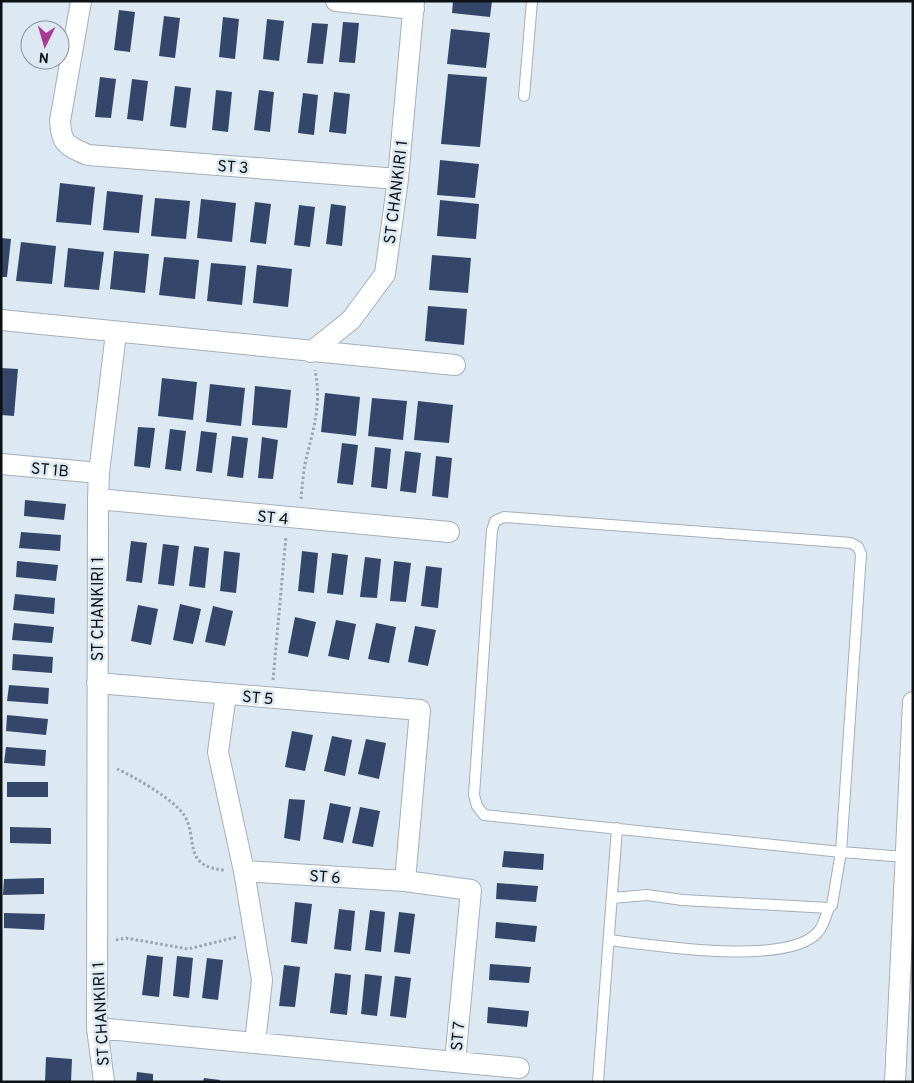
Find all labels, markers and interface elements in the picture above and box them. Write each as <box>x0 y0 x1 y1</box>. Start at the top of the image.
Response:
north arrow <box>20 20 70 70</box>
text: N <box>38 48 50 65</box>
street label: ST CHANKIRI 1 <box>381 139 413 245</box>
street label: ST 3 <box>217 157 249 179</box>
street label: ST 1B <box>30 459 70 483</box>
street label: ST 4 <box>256 507 290 531</box>
street label: ST CHANKIRI 1 <box>89 557 109 661</box>
street label: ST 5 <box>241 688 274 710</box>
street label: ST 6 <box>309 867 341 889</box>
street label: ST CHANKIRI 1 <box>89 961 115 1067</box>
street label: ST 7 <box>448 1021 470 1052</box>

